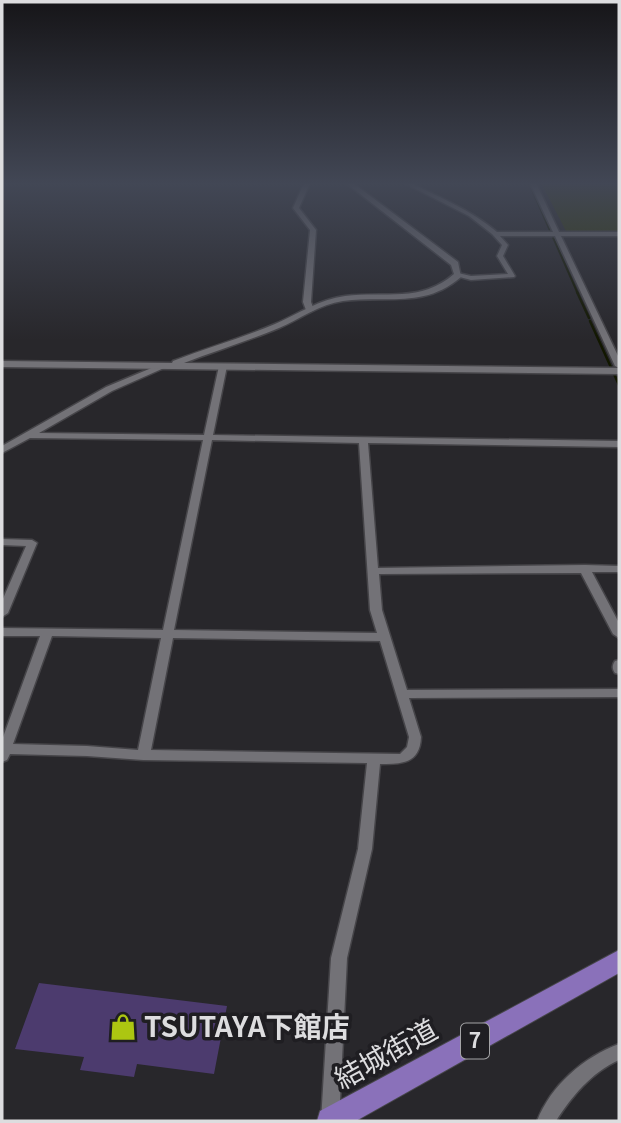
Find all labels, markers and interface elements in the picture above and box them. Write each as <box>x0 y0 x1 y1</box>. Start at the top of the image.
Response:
place label: TSUTAYA下館店 <box>144 1005 350 1045</box>
street label: 結城街道 <box>326 1008 444 1097</box>
shop icon: TSUTAYA下館店 <box>108 1012 138 1042</box>
road number: 7 <box>461 1024 489 1058</box>

